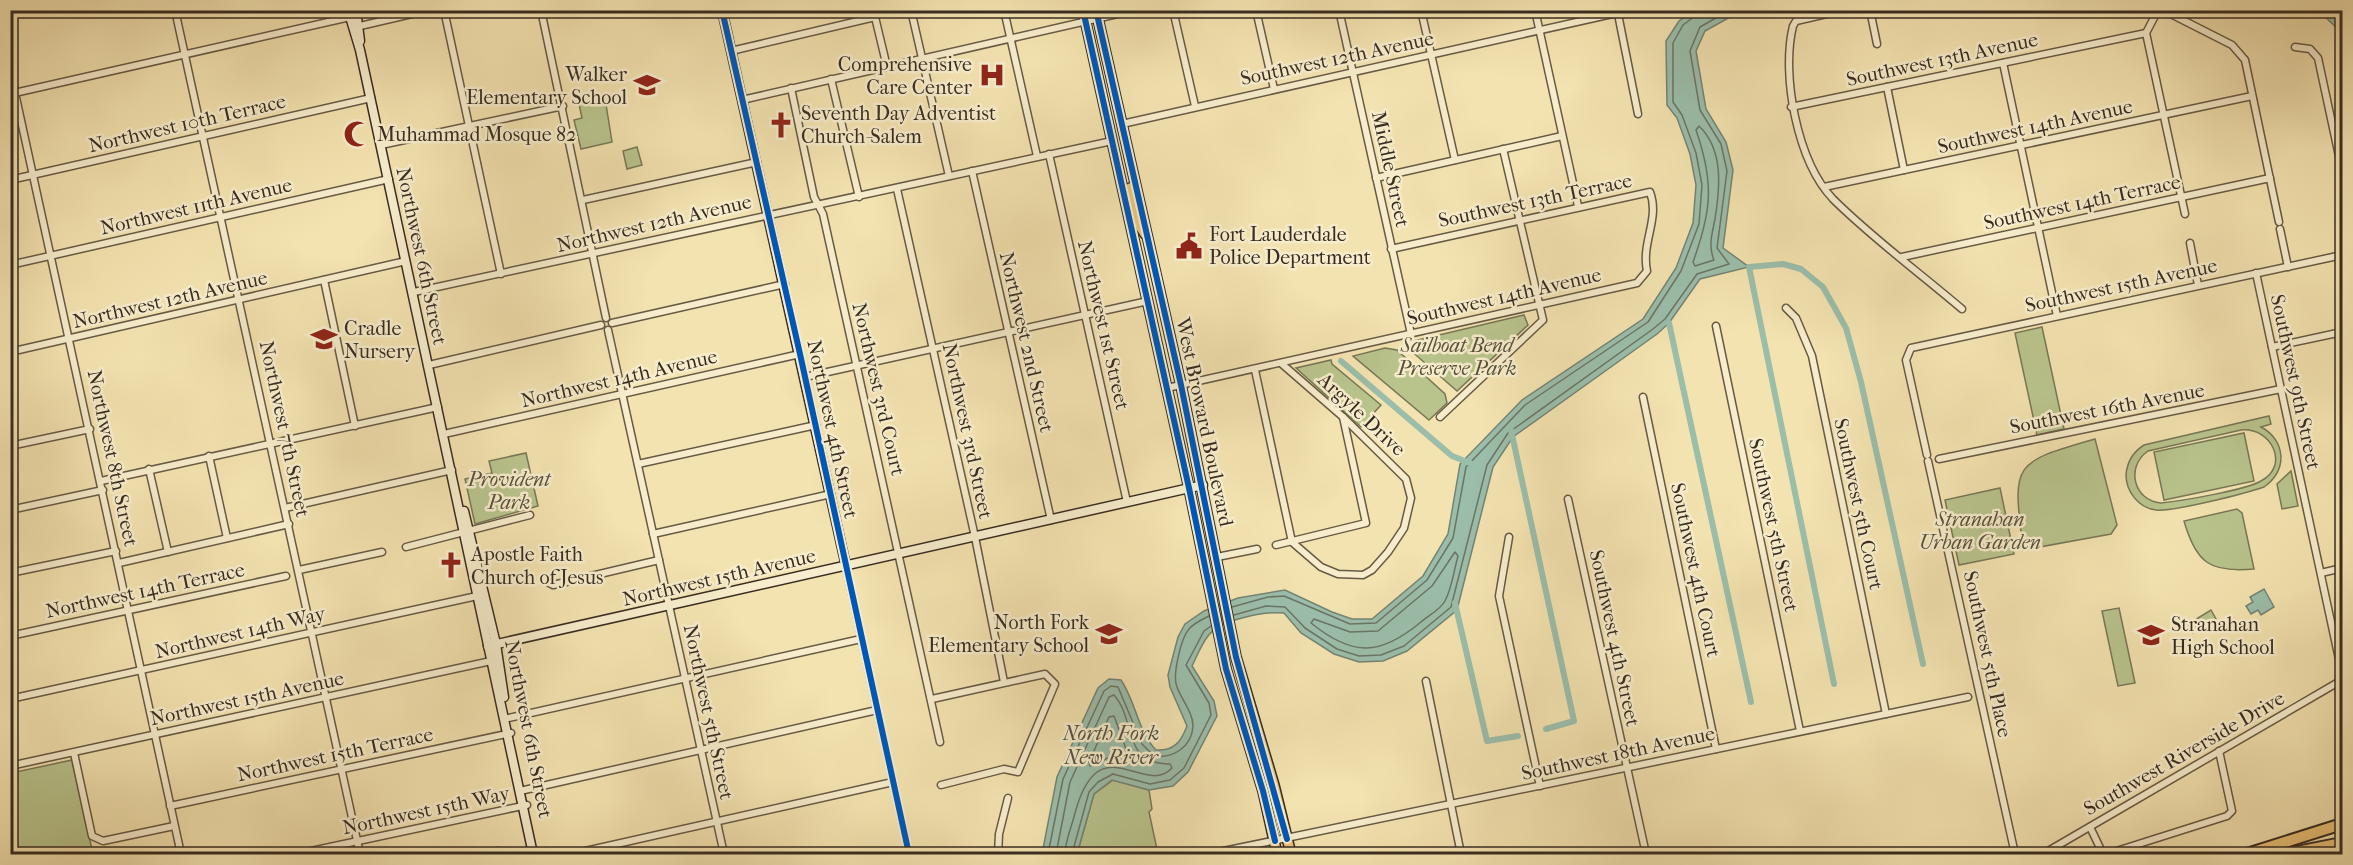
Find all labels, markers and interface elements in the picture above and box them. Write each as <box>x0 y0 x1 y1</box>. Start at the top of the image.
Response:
street label: Southwest 12th Avenue <box>1238 27 1436 90</box>
street label: Southwest 13th Avenue <box>1844 28 2040 91</box>
place label: Comprehensive Care Center <box>838 53 972 99</box>
hospital icon: Comprehensive Care Center <box>977 60 1007 90</box>
place label: Walker Elementary School <box>466 63 627 109</box>
school or university icon: Walker Elementary School <box>632 70 662 100</box>
street label: Northwest 10th Terrace <box>86 90 288 157</box>
street label: Southwest 14th Avenue <box>1935 95 2135 158</box>
place label: Seventh Day Adventist Church-Salem <box>801 102 996 148</box>
street label: Middle Street <box>1367 109 1414 229</box>
church icon: Seventh Day Adventist Church-Salem <box>766 110 796 140</box>
mosque icon: Muhammad Mosque 82 <box>342 119 372 149</box>
place label: Muhammad Mosque 82 <box>377 123 576 146</box>
street label: Northwest 6th Street <box>391 165 452 347</box>
street label: Southwest 13th Terrace <box>1436 169 1634 232</box>
street label: Southwest 14th Terrace <box>1981 170 2183 235</box>
street label: Northwest 11th Avenue <box>98 173 294 240</box>
street label: Northwest 12th Avenue <box>554 190 754 257</box>
place label: Fort Lauderdale Police Department <box>1209 223 1371 269</box>
public building icon: Fort Lauderdale Police Department <box>1174 231 1204 261</box>
street label: Northwest 1st Street <box>1073 238 1134 412</box>
street label: Northwest 2nd Street <box>995 250 1058 435</box>
street label: Southwest 15th Avenue <box>2023 254 2219 317</box>
street label: Southwest 14th Avenue <box>1405 263 1604 330</box>
street label: Northwest 12th Avenue <box>70 266 270 333</box>
street label: Southwest 9th Street <box>2266 292 2325 472</box>
street label: Northwest 3rd Court <box>847 300 910 478</box>
street label: West Broward Boulevard <box>1171 315 1238 530</box>
place label: Cradle Nursery <box>344 317 416 363</box>
school or university icon: Cradle Nursery <box>309 324 339 354</box>
park label: Sailboat Bend Preserve Park <box>1396 334 1517 380</box>
street label: Northwest 4th Street <box>802 338 863 520</box>
street label: Northwest 7th Street <box>255 339 314 519</box>
street label: Northwest 3rd Street <box>938 341 997 521</box>
street label: Northwest 14th Avenue <box>519 345 720 412</box>
street label: Argyle Drive <box>1312 367 1410 461</box>
street label: Northwest 8th Street <box>83 368 142 549</box>
street label: Southwest 16th Avenue <box>2008 378 2206 439</box>
street label: Southwest 5th Court <box>1829 416 1888 592</box>
street label: Southwest 5th Street <box>1744 436 1803 614</box>
park label: Provident Park <box>467 468 552 514</box>
street label: Southwest 4th Court <box>1666 481 1725 659</box>
park label: Stranahan Urban Garden <box>1919 508 2041 554</box>
place label: Apostle Faith Church of Jesus <box>470 543 603 589</box>
street label: Northwest 15th Avenue <box>620 544 818 611</box>
street label: Southwest 4th Street <box>1585 548 1644 729</box>
church icon: Apostle Faith Church of Jesus <box>436 550 466 580</box>
street label: Northwest 14th Terrace <box>43 558 247 623</box>
street label: Southwest 5th Place <box>1959 569 2016 740</box>
street label: Northwest 14th Way <box>153 601 329 663</box>
place label: North Fork Elementary School <box>928 611 1090 657</box>
place label: Stranahan High School <box>2171 613 2275 659</box>
school or university icon: North Fork Elementary School <box>1094 619 1124 649</box>
school or university icon: Stranahan High School <box>2136 620 2166 650</box>
street label: Northwest 5th Street <box>679 622 738 802</box>
street label: Northwest 6th Street <box>500 638 557 820</box>
street label: Northwest 15th Avenue <box>148 667 346 730</box>
street label: Southwest Riverside Drive <box>2080 686 2289 820</box>
water label: North Fork New River <box>1062 721 1159 769</box>
street label: Northwest 15th Terrace <box>235 722 435 786</box>
street label: Southwest 18th Avenue <box>1519 722 1717 785</box>
street label: Northwest 15th Way <box>340 781 513 839</box>

